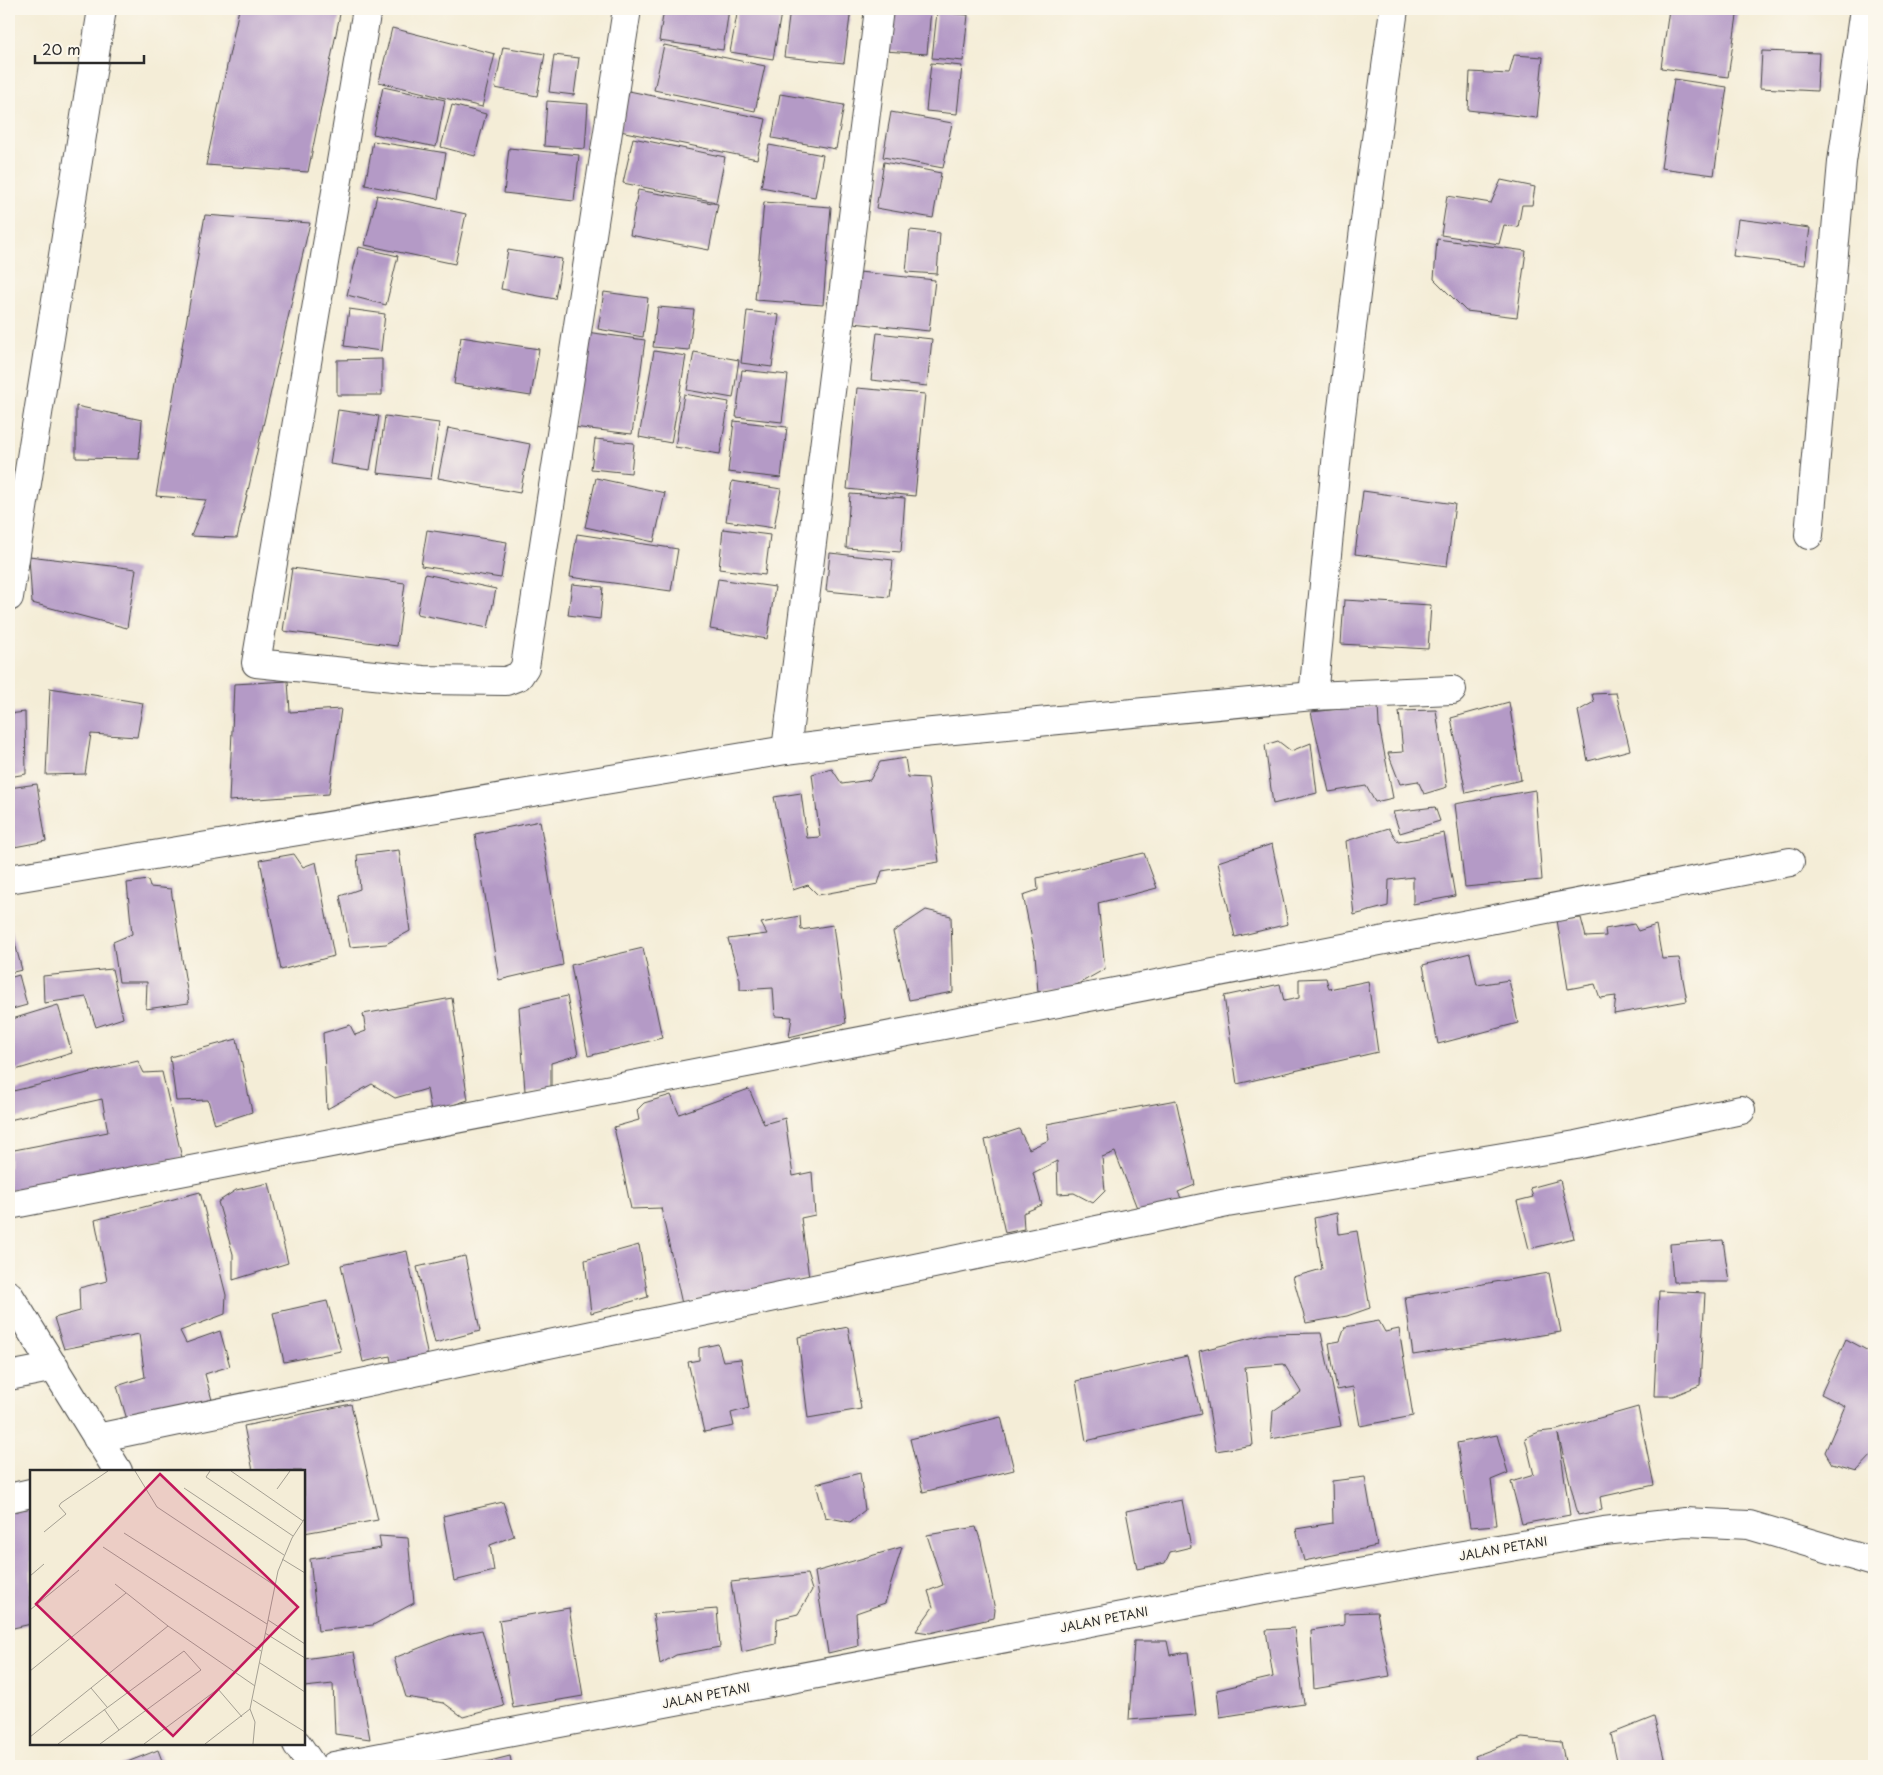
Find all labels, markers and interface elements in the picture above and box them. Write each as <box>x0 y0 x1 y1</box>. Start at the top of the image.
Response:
scale bar <box>35 32 144 64</box>
text: 20 m <box>42 37 81 60</box>
inset map <box>30 1470 305 1745</box>
street label: JALAN PETANI <box>1457 1531 1549 1565</box>
street label: JALAN PETANI <box>1058 1602 1150 1636</box>
street label: JALAN PETANI <box>660 1678 752 1712</box>

